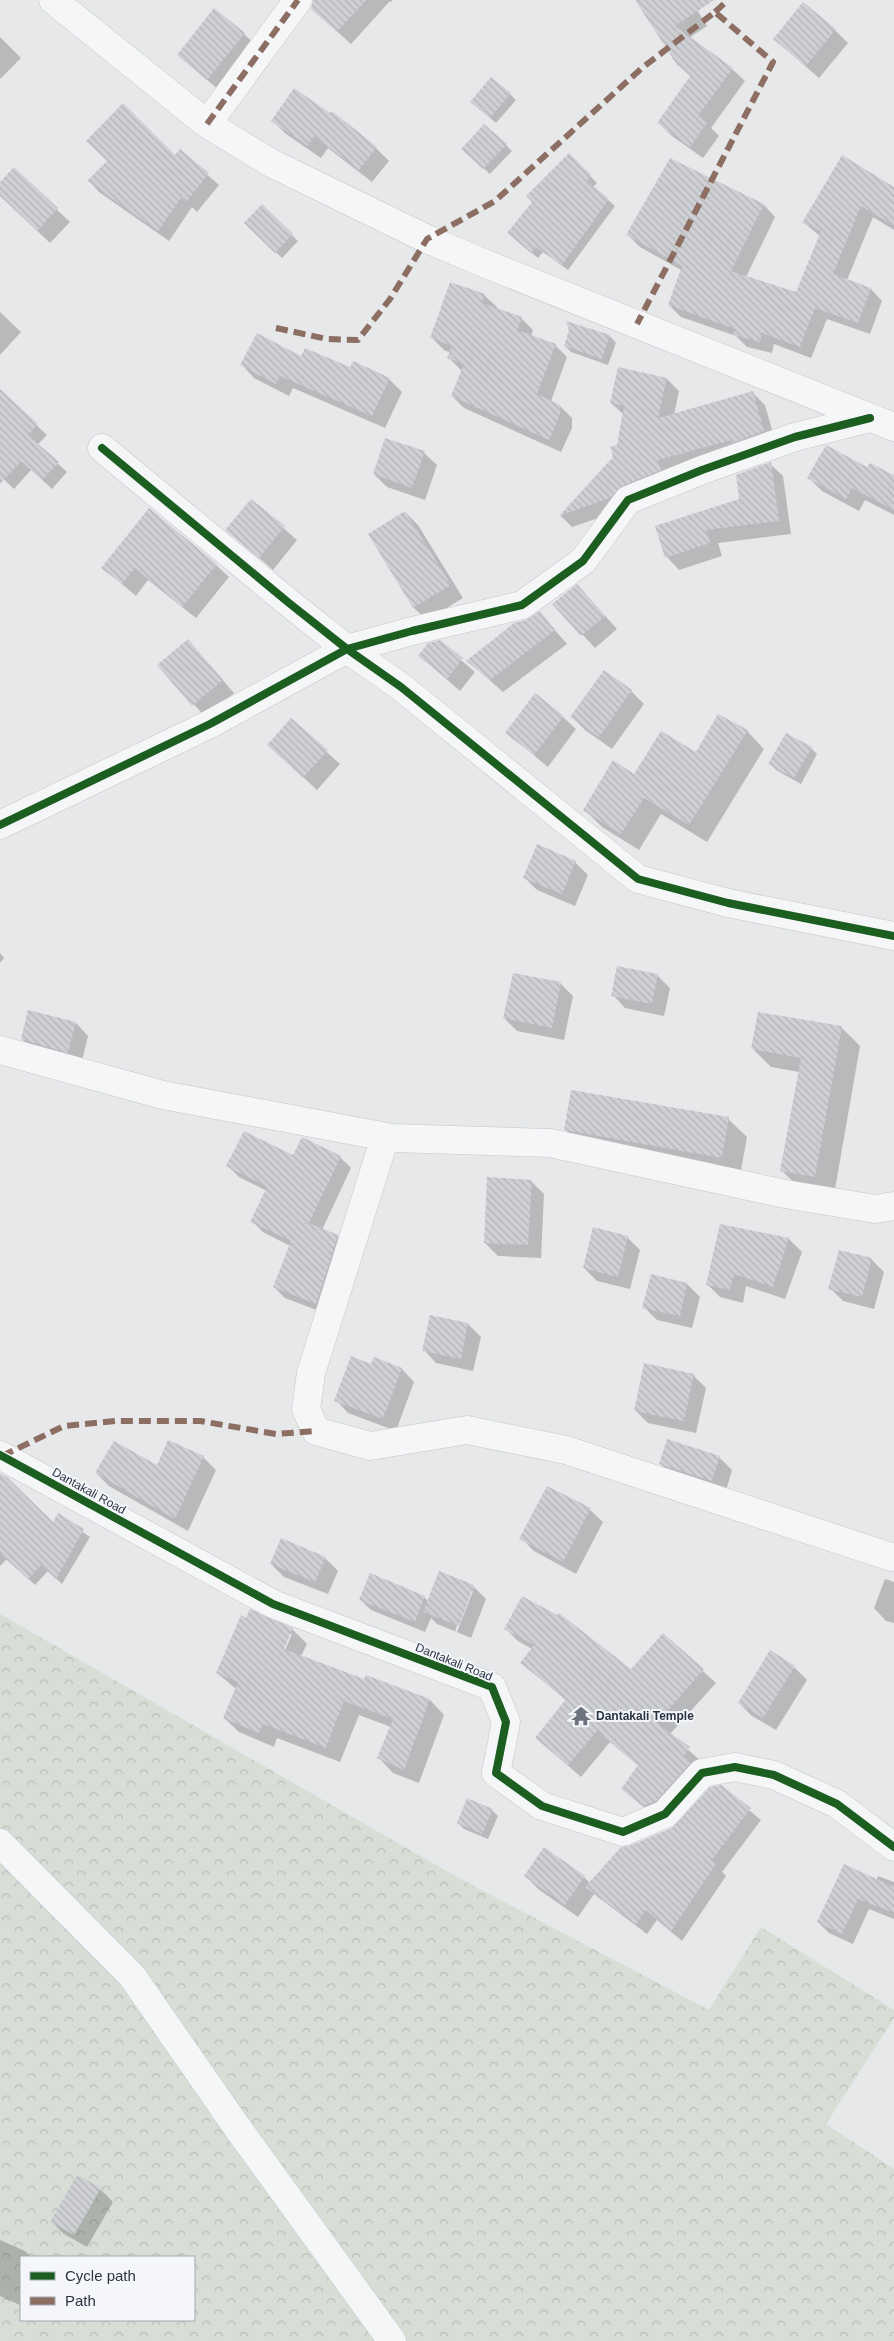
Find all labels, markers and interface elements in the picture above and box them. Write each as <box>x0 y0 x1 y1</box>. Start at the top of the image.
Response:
street label: Dantakali Road <box>50 1465 128 1517</box>
street label: Dantakali Road <box>413 1640 495 1684</box>
temple icon: Dantakali Temple <box>570 1705 592 1727</box>
place label: Dantakali Temple <box>596 1709 694 1723</box>
legend <box>20 2256 195 2321</box>
text: Cycle path <box>65 2267 136 2284</box>
text: Path <box>65 2292 96 2309</box>

